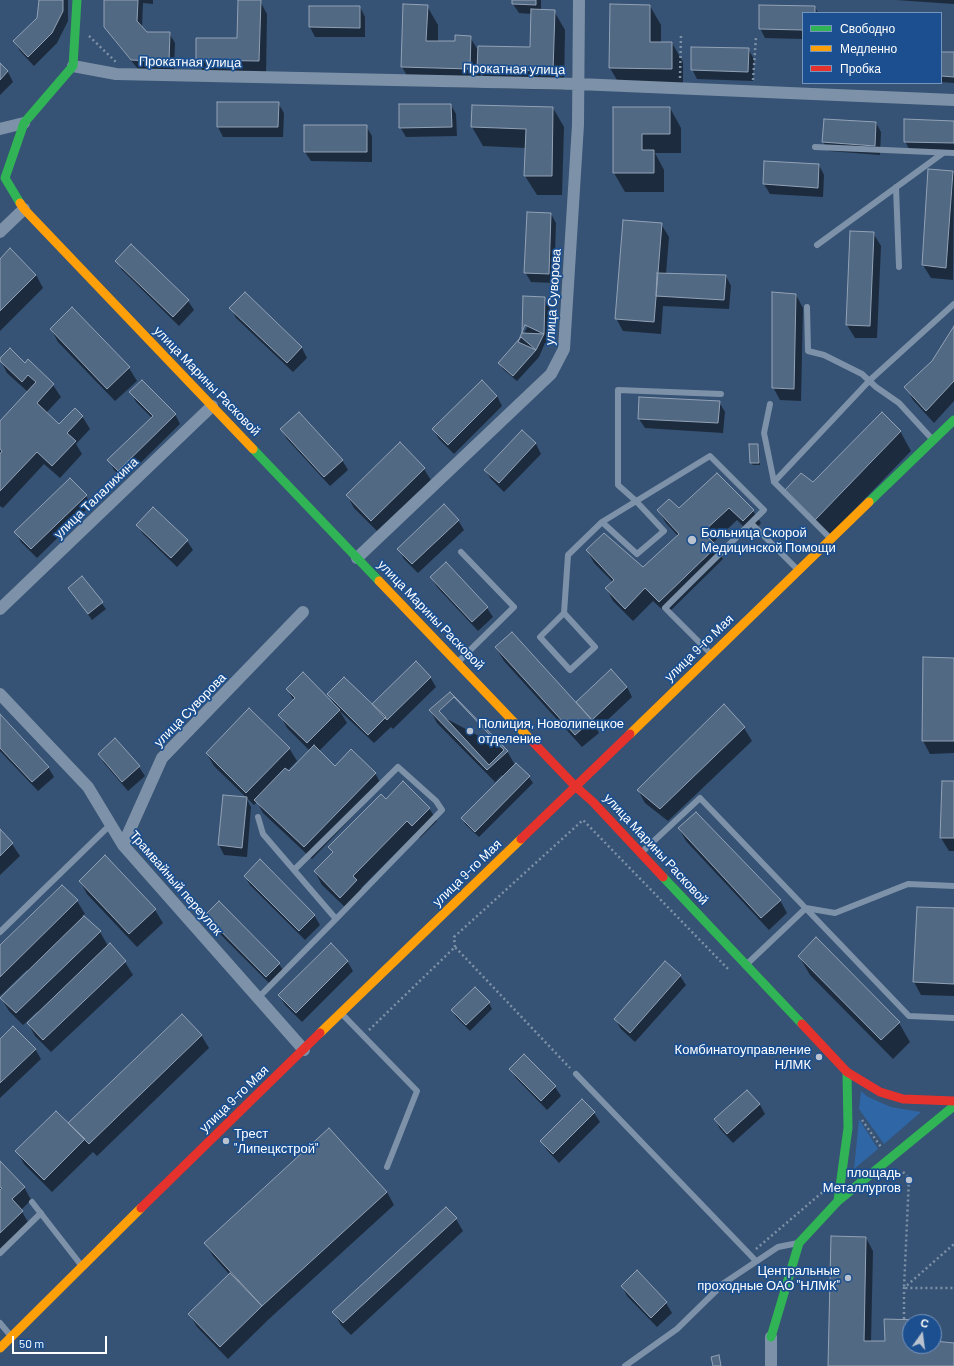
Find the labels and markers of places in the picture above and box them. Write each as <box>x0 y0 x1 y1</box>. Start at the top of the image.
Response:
place label: Больница Скорой Медицинской Помощи <box>701 525 836 556</box>
marker: Больница Скорой Медицинской Помощи <box>686 534 698 546</box>
place label: Полиция, Новолипецкое отделение <box>478 716 624 747</box>
marker: Полиция, Новолипецкое отделение <box>465 726 475 736</box>
place label: Комбинатоуправление НЛМК <box>675 1042 811 1073</box>
marker: Комбинатоуправление НЛМК <box>814 1052 824 1062</box>
place label: Трест "Липецкстрой" <box>234 1126 318 1157</box>
marker: Трест "Липецкстрой" <box>221 1136 231 1146</box>
place label: площадь Металлургов <box>823 1165 901 1196</box>
marker: площадь Металлургов <box>904 1175 914 1185</box>
place label: Центральные проходные ОАО "НЛМК" <box>697 1263 840 1294</box>
marker: Центральные проходные ОАО "НЛМК" <box>843 1273 853 1283</box>

